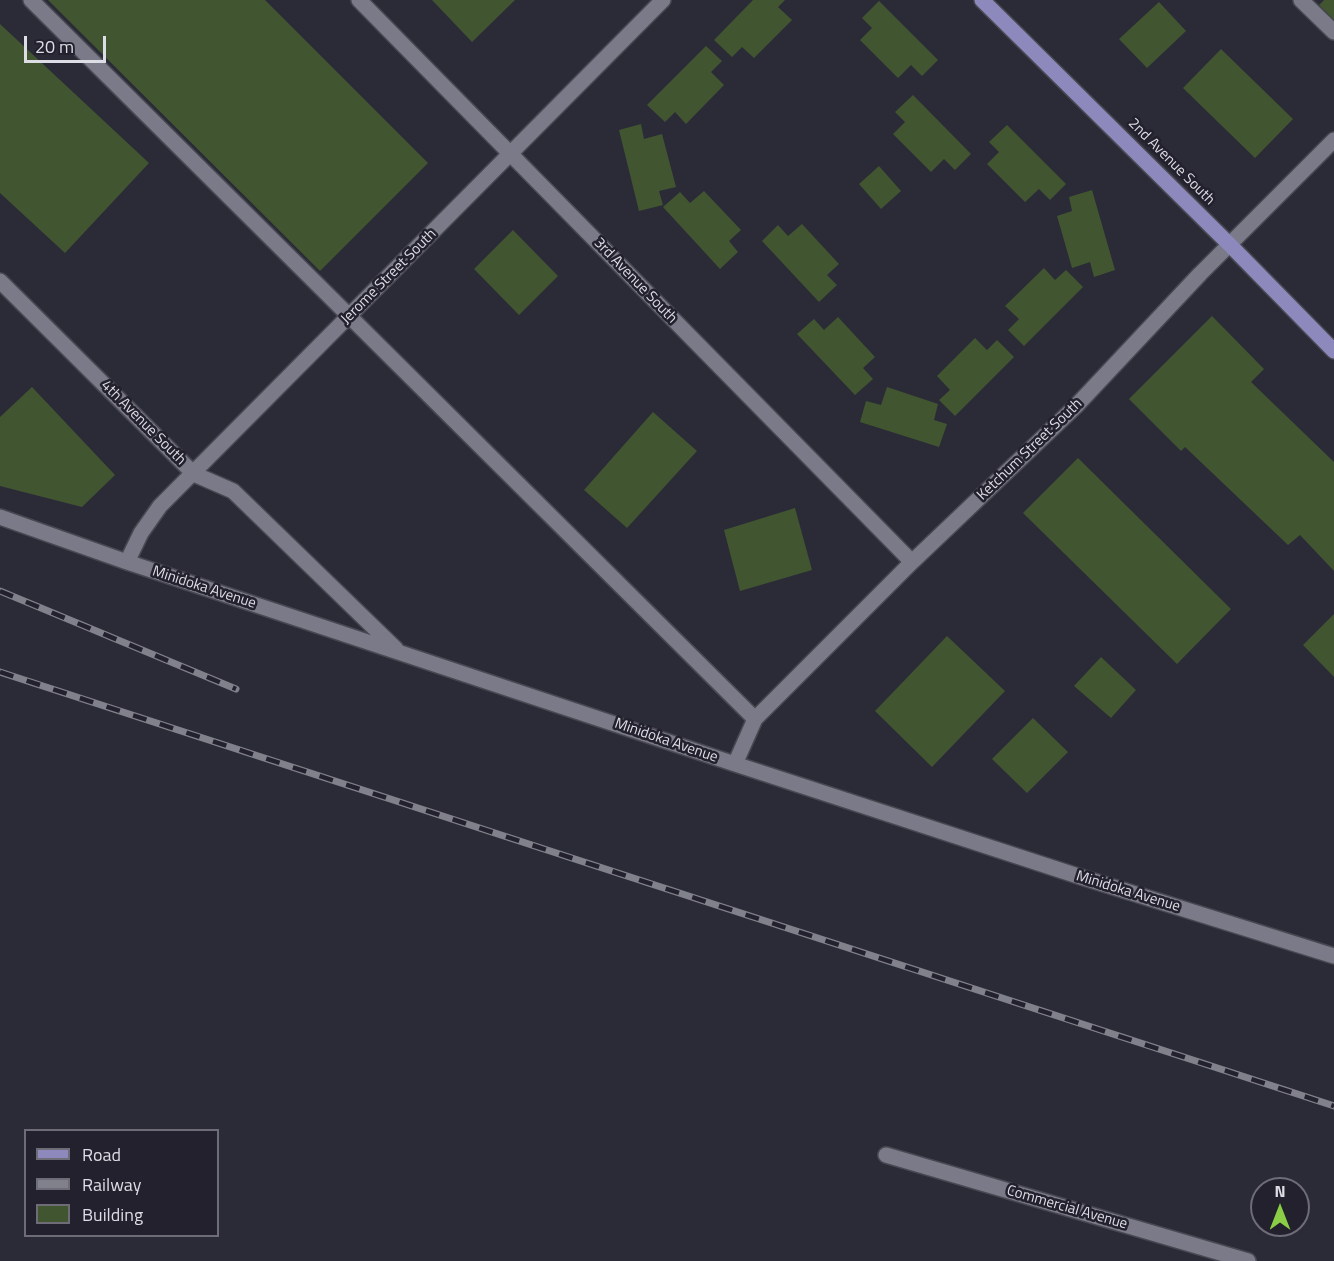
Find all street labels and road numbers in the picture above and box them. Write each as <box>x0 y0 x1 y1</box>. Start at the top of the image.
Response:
street label: 2nd Avenue South <box>1124 115 1218 209</box>
street label: Jerome Street South <box>338 226 440 328</box>
street label: 3rd Avenue South <box>590 234 680 328</box>
street label: 4th Avenue South <box>97 377 189 469</box>
street label: Ketchum Street South <box>974 395 1086 505</box>
street label: Minidoka Avenue <box>150 563 258 613</box>
street label: Minidoka Avenue <box>612 715 720 767</box>
street label: Minidoka Avenue <box>1074 868 1182 916</box>
street label: Commercial Avenue <box>1005 1182 1129 1234</box>

